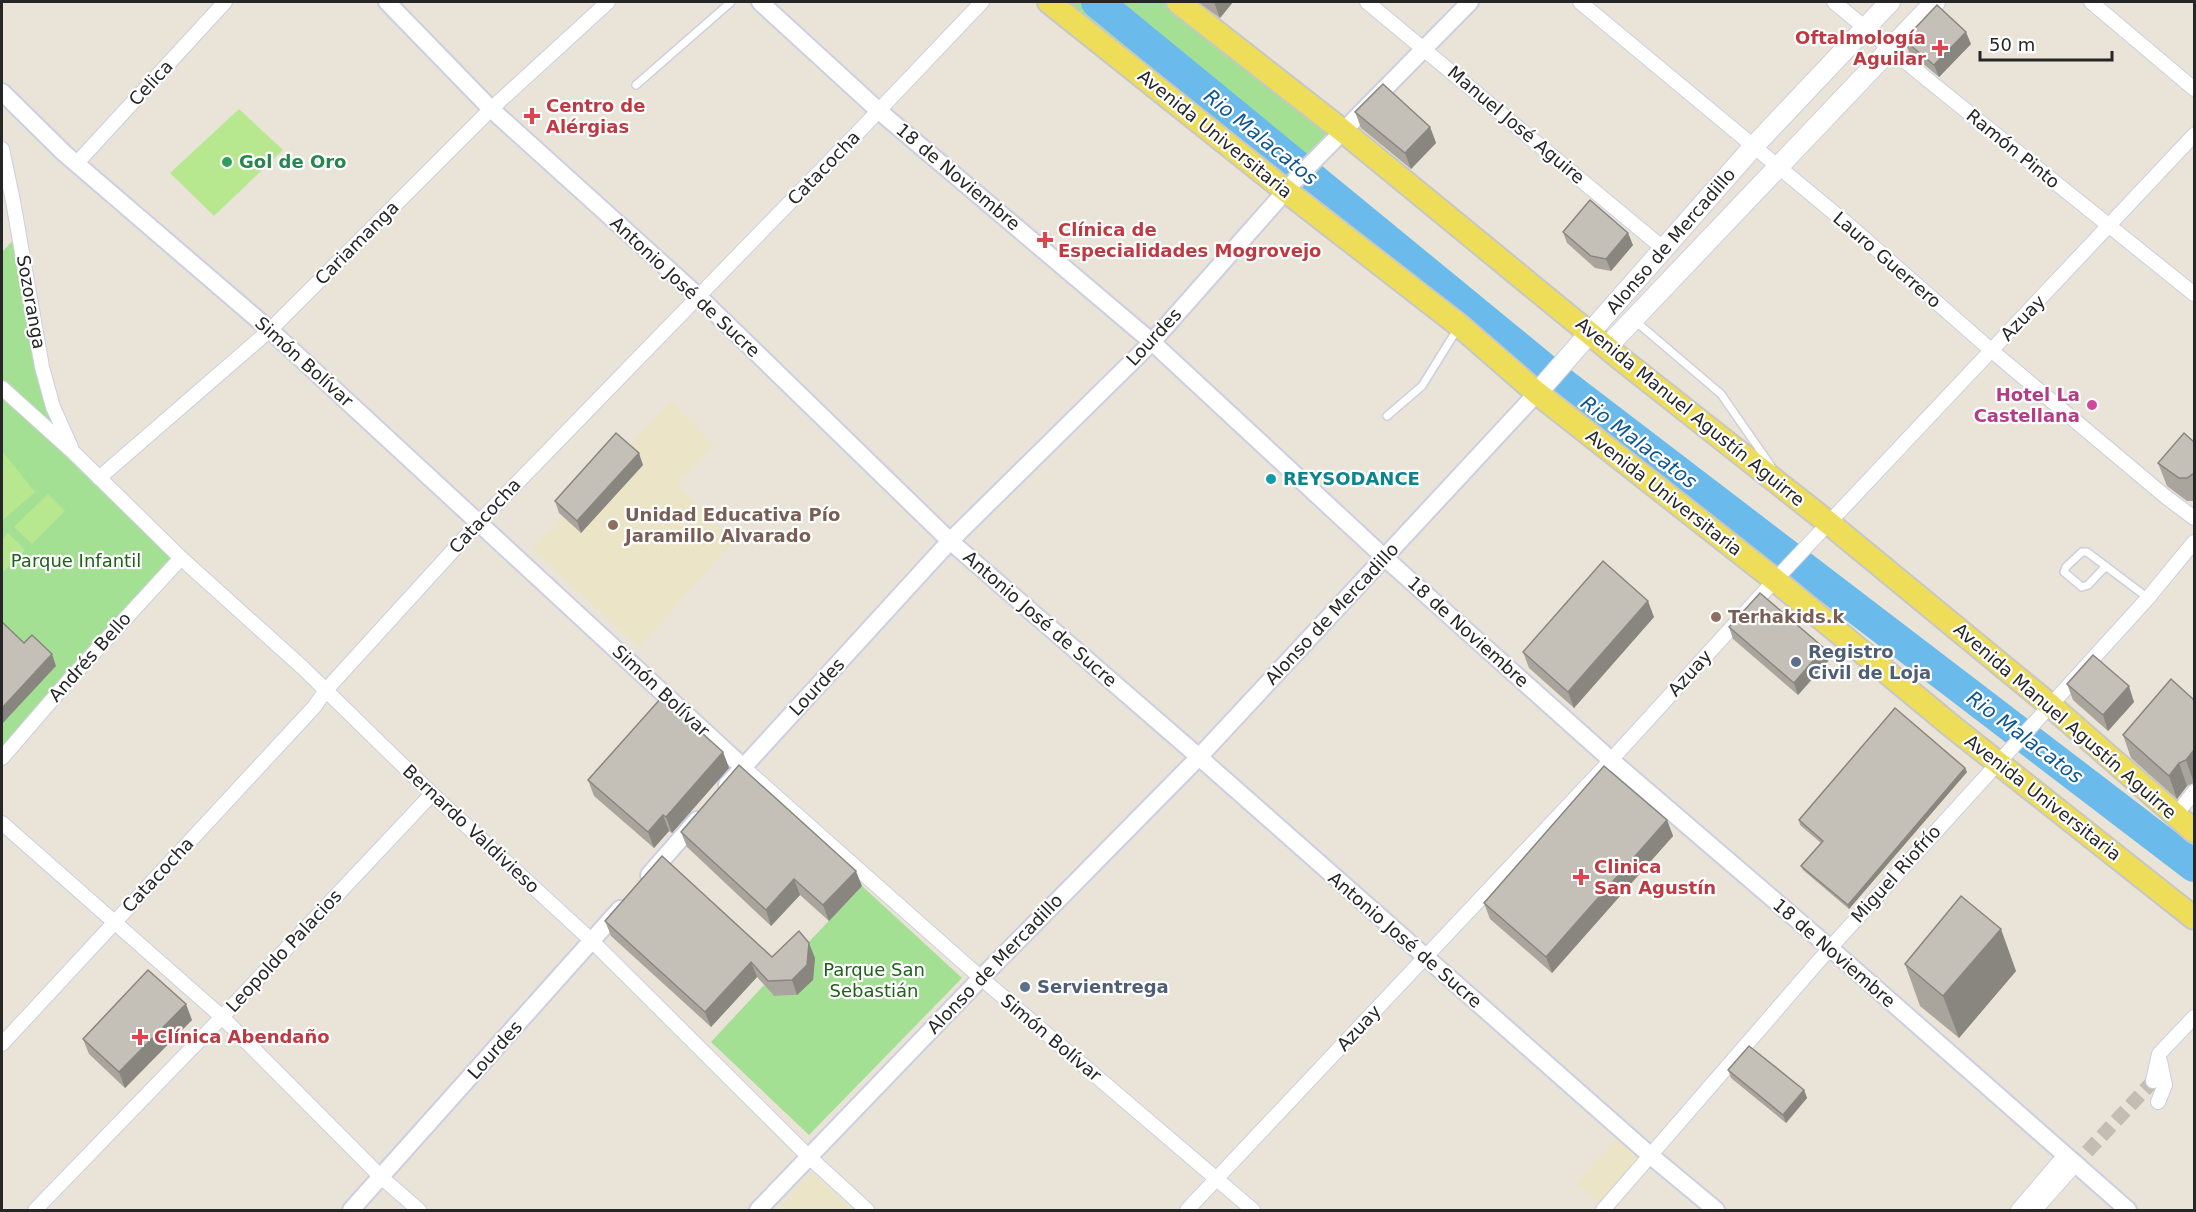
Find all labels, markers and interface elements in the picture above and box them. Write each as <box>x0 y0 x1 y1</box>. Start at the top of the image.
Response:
scale bar <box>1980 24 2112 62</box>
place label: Oftalmología Aguilar <box>1795 27 1926 69</box>
text: 50 m <box>1989 34 2035 55</box>
marker: Oftalmología Aguilar <box>1931 39 1949 57</box>
street label: Celica <box>124 56 177 110</box>
street label: Manuel José Aguire <box>1444 61 1589 188</box>
street label: Avenida Universitaria <box>1134 65 1297 202</box>
water label: Rio Malacatos <box>1199 84 1323 190</box>
place label: Centro de Alérgias <box>546 95 645 137</box>
street label: Ramón Pinto <box>1963 105 2064 193</box>
marker: Centro de Alérgias <box>523 107 541 125</box>
street label: 18 de Noviembre <box>892 119 1024 235</box>
street label: Catacocha <box>783 126 864 209</box>
place label: Gol de Oro <box>239 151 346 172</box>
marker: Gol de Oro <box>220 155 234 169</box>
street label: Alonso de Mercadillo <box>1602 164 1740 318</box>
street label: Cariamanga <box>311 197 403 289</box>
street label: Lauro Guerrero <box>1829 207 1945 312</box>
street label: Antonio José de Sucre <box>606 212 764 361</box>
place label: Clínica de Especialidades Mogrovejo <box>1058 219 1321 261</box>
marker: Clínica de Especialidades Mogrovejo <box>1036 231 1054 249</box>
street label: Sozoranga <box>13 253 50 351</box>
street label: Azuay <box>1996 290 2049 345</box>
street label: Lourdes <box>1122 303 1186 370</box>
street label: Simón Bolívar <box>251 312 358 411</box>
street label: Avenida Manuel Agustín Aguirre <box>1572 313 1809 510</box>
place label: Hotel La Castellana <box>1974 384 2080 426</box>
water label: Rio Malacatos <box>1576 391 1702 493</box>
marker: Hotel La Castellana <box>2085 398 2099 412</box>
street label: Avenida Universitaria <box>1582 425 1746 560</box>
place label: REYSODANCE <box>1283 468 1420 489</box>
marker: REYSODANCE <box>1264 472 1278 486</box>
street label: Catacocha <box>445 474 525 558</box>
place label: Unidad Educativa Pío Jaramillo Alvarado <box>623 504 840 546</box>
marker: Unidad Educativa Pío Jaramillo Alvarado <box>606 518 620 532</box>
street label: Alonso de Mercadillo <box>1261 538 1403 689</box>
street label: Antonio José de Sucre <box>959 546 1121 691</box>
park label: Parque Infantil <box>11 550 141 571</box>
street label: 18 de Noviembre <box>1404 572 1533 691</box>
place label: Terhakids.k <box>1728 606 1846 627</box>
street label: Andrés Bello <box>44 608 135 706</box>
marker: Terhakids.k <box>1709 610 1723 624</box>
street label: Avenida Manuel Agustín Aguirre <box>1950 618 2181 823</box>
street label: Simón Bolívar <box>609 640 714 741</box>
place label: Registro Civil de Loja <box>1808 641 1931 683</box>
street label: Azuay <box>1663 645 1716 700</box>
street label: Lourdes <box>785 653 849 720</box>
marker: Registro Civil de Loja <box>1789 655 1803 669</box>
water label: Rio Malacatos <box>1962 686 2088 788</box>
street label: Avenida Universitaria <box>1961 730 2125 865</box>
street label: Bernardo Valdivieso <box>399 760 544 897</box>
street label: Miguel Riofrío <box>1847 821 1945 927</box>
street label: Catacocha <box>118 833 198 917</box>
place label: Clinica San Agustín <box>1594 856 1716 898</box>
street label: Antonio José de Sucre <box>1324 867 1486 1012</box>
marker: Clinica San Agustín <box>1572 868 1590 886</box>
street label: Leopoldo Palacios <box>221 885 346 1016</box>
street label: Alonso de Mercadillo <box>922 889 1067 1038</box>
street label: 18 de Noviembre <box>1769 894 1900 1011</box>
park label: Parque San Sebastián <box>823 959 925 1001</box>
place label: Servientrega <box>1037 976 1169 997</box>
marker: Servientrega <box>1018 980 1032 994</box>
street label: Simón Bolívar <box>997 990 1106 1086</box>
street label: Azuay <box>1332 1000 1385 1055</box>
street label: Lourdes <box>463 1016 526 1083</box>
place label: Clínica Abendaño <box>154 1026 330 1047</box>
marker: Clínica Abendaño <box>131 1028 149 1046</box>

